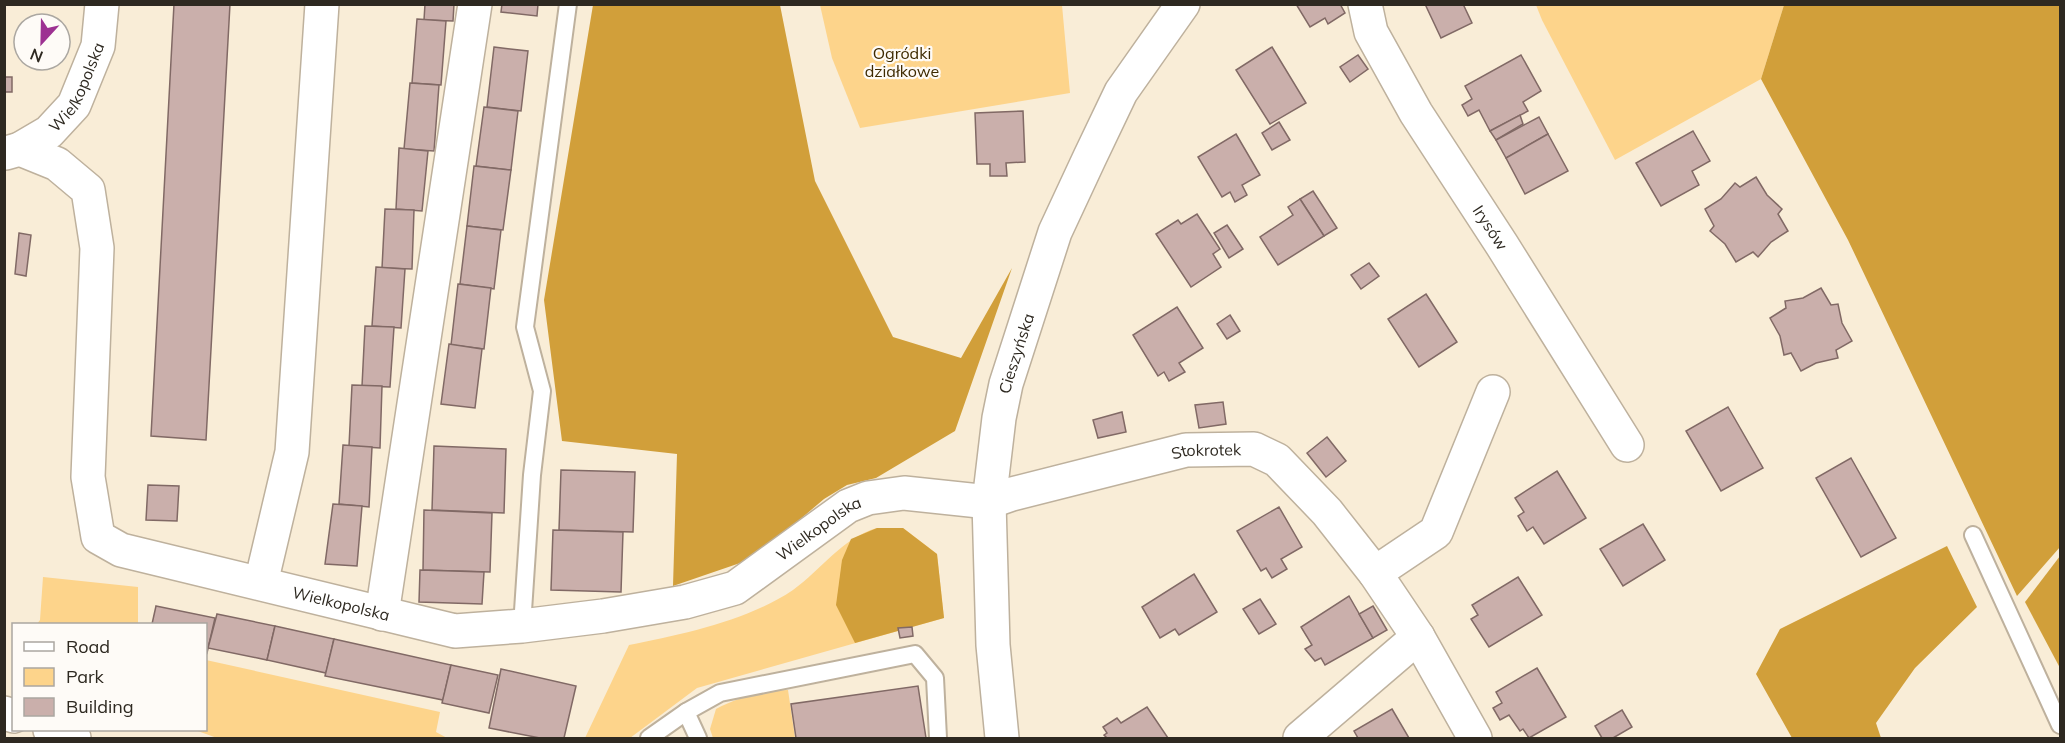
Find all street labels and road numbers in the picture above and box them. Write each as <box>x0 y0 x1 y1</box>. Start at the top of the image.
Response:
street label: Wielkopolska <box>44 39 108 136</box>
street label: Irysów <box>1469 201 1513 254</box>
street label: Cieszyńska <box>994 311 1038 395</box>
street label: Stokrotek <box>1169 439 1242 463</box>
street label: Wielkopolska <box>772 492 864 565</box>
street label: Wielkopolska <box>290 582 392 625</box>

